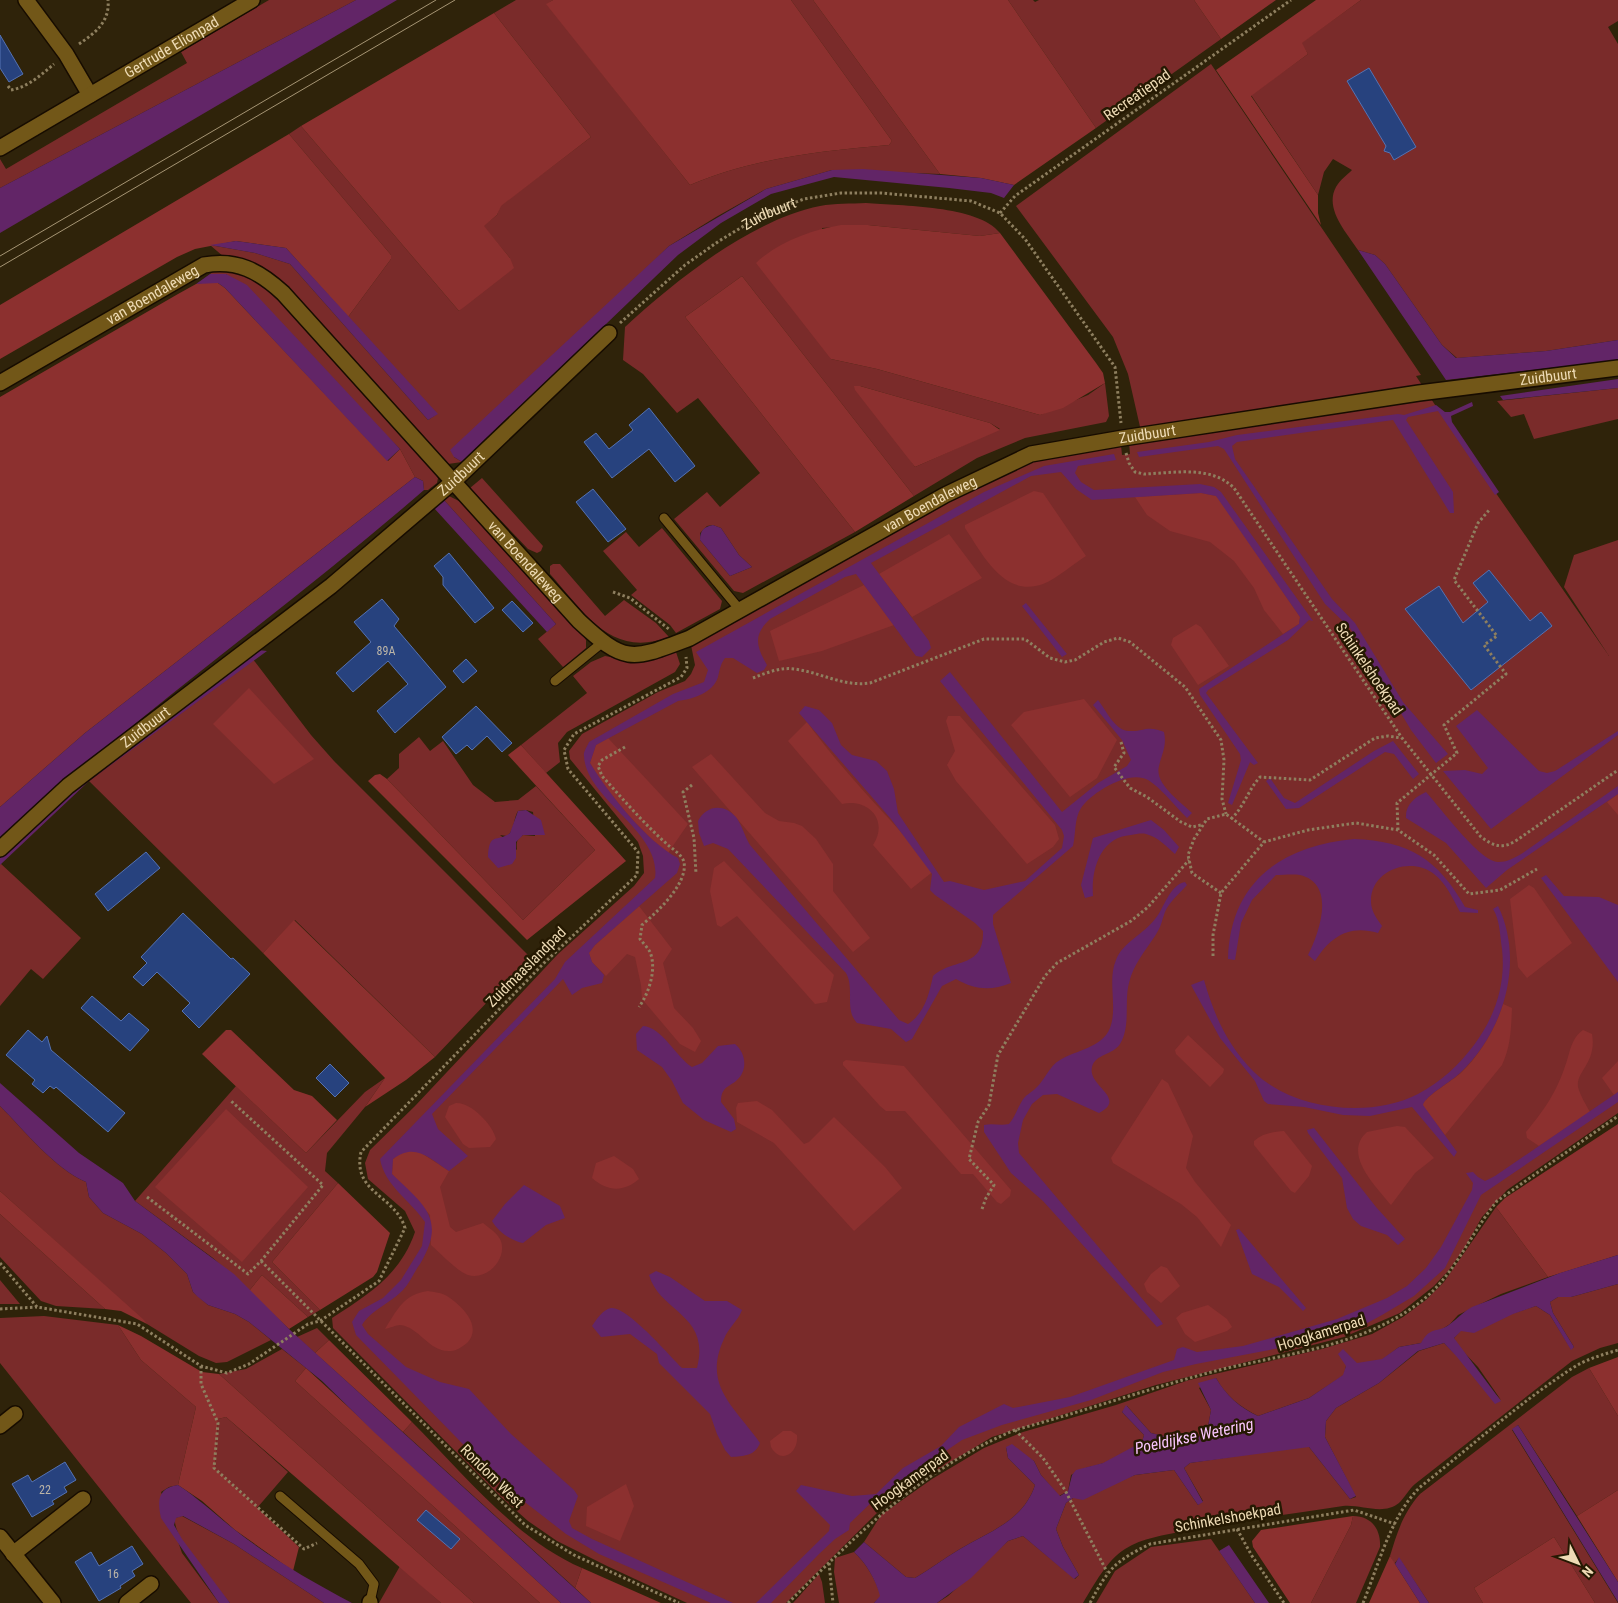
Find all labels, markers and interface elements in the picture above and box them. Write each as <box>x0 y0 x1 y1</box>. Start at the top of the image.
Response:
street label: Gertrude Elionpad <box>121 13 222 82</box>
street label: Recreatiepad <box>1100 65 1174 125</box>
street label: Zuidbuurt <box>739 194 798 234</box>
street label: van Boendaleweg <box>103 261 202 329</box>
street label: Zuidbuurt <box>1519 364 1578 389</box>
street label: Zuidbuurt <box>1117 421 1177 448</box>
street label: Zuidbuurt <box>434 448 488 500</box>
street label: van Boendaleweg <box>880 472 980 537</box>
street label: van Boendaleweg <box>484 517 567 606</box>
street label: Schinkelshoekpad <box>1332 620 1406 718</box>
house number: 89A <box>377 644 395 658</box>
street label: Zuidbuurt <box>117 703 174 752</box>
street label: Zuidmaaslandpad <box>482 923 570 1011</box>
street label: Hoogkamerpad <box>1275 1311 1367 1355</box>
water label: Poeldijkse Wetering <box>1133 1414 1256 1458</box>
street label: Rondom West <box>457 1441 527 1511</box>
street label: Hoogkamerpad <box>868 1446 952 1514</box>
house number: 22 <box>39 1483 51 1497</box>
street label: Schinkelshoekpad <box>1174 1500 1282 1536</box>
north arrow <box>1553 1538 1603 1588</box>
text: N <box>1579 1563 1596 1580</box>
house number: 16 <box>107 1567 119 1581</box>

